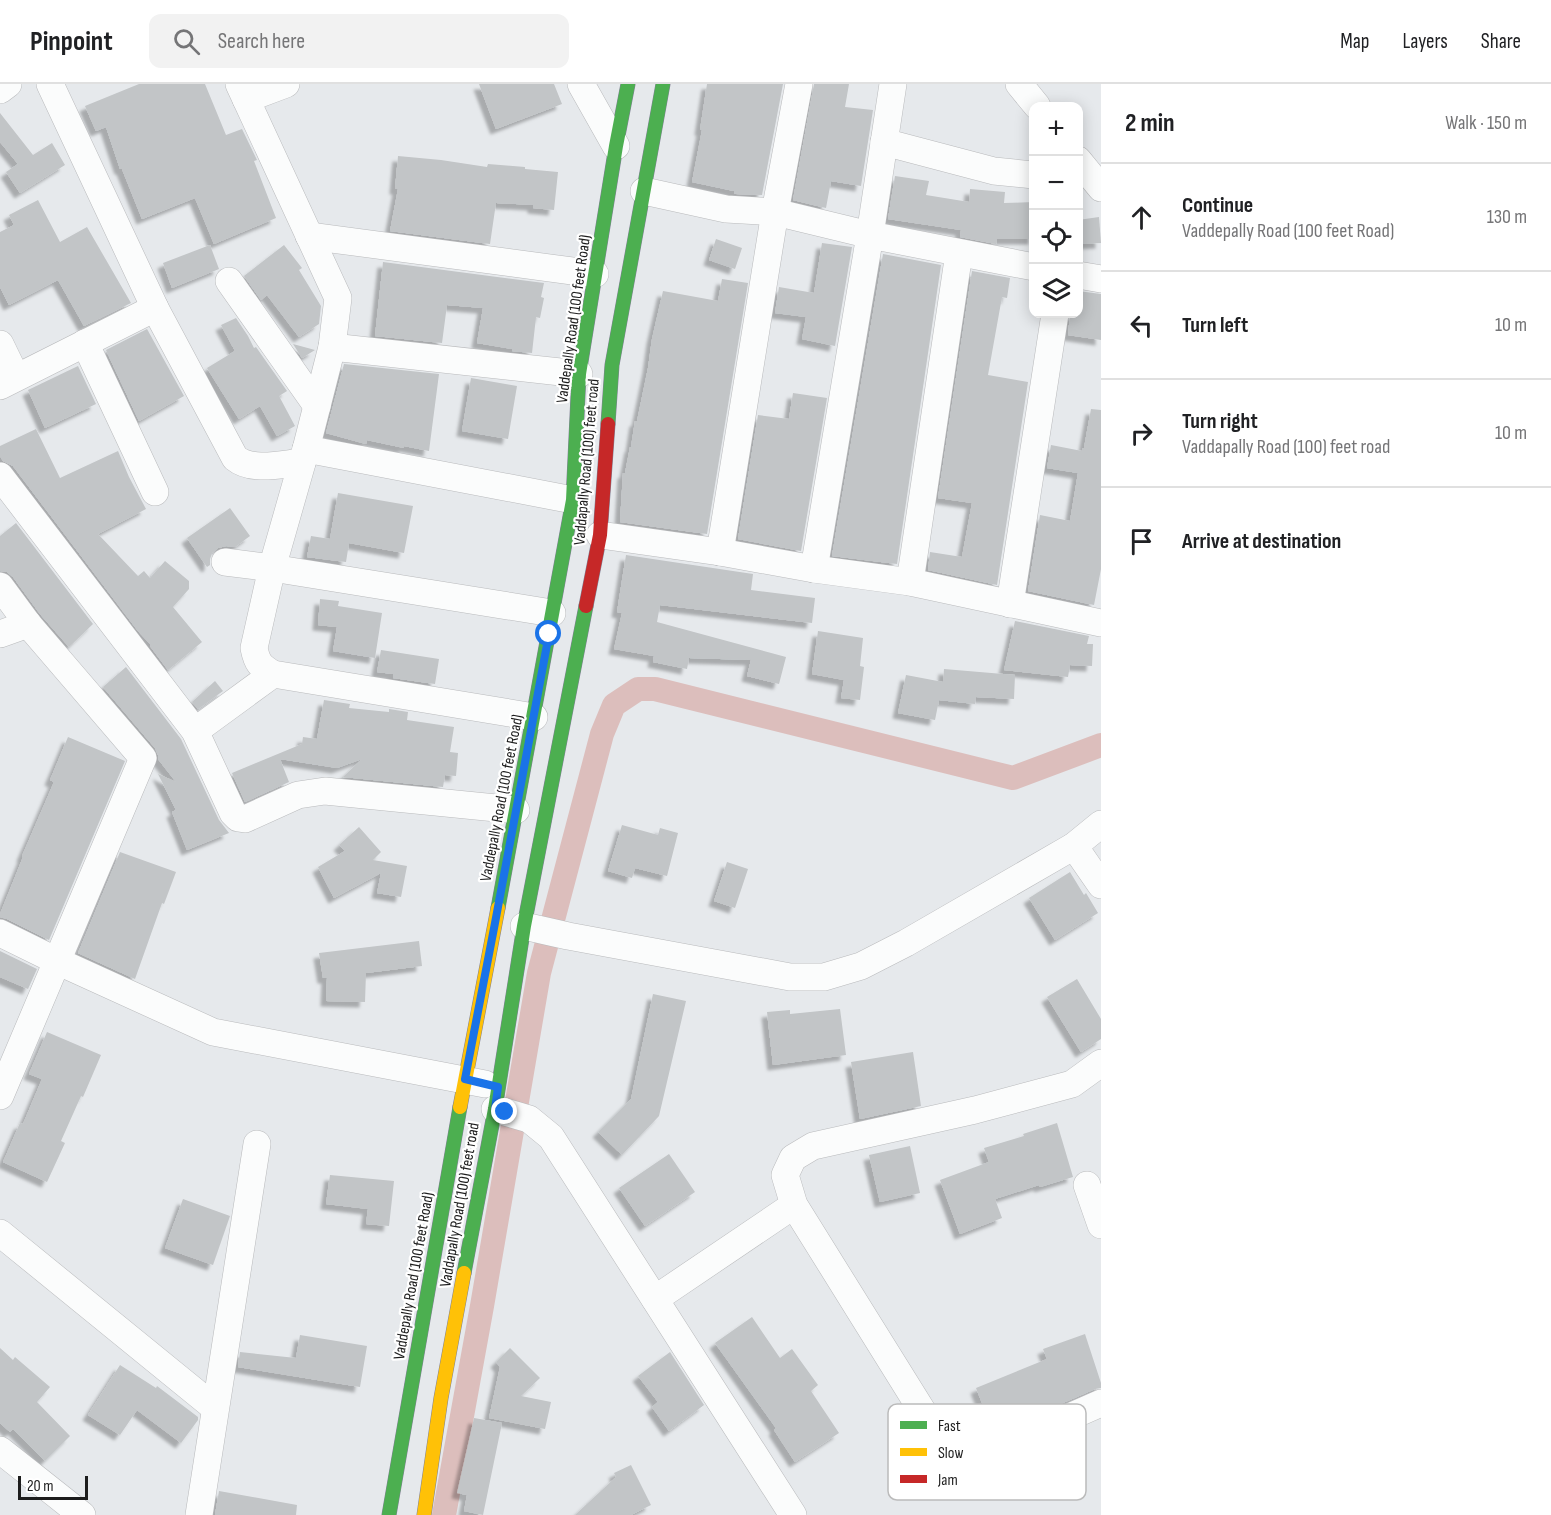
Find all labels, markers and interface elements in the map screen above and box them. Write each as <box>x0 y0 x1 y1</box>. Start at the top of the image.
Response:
search box <box>149 14 569 68</box>
text: Pinpoint <box>30 25 113 58</box>
icon: search <box>170 25 203 58</box>
text: Search here <box>218 28 305 55</box>
text: Map <box>1340 29 1369 54</box>
text: Layers <box>1402 29 1448 54</box>
text: Share <box>1481 29 1521 54</box>
map controls <box>1029 102 1083 318</box>
button: + <box>1029 102 1083 156</box>
text: 2 min <box>1125 108 1175 139</box>
text: Walk · 150 m <box>1445 111 1527 135</box>
button: − <box>1029 156 1083 210</box>
text: Continue <box>1182 192 1253 219</box>
icon: ahead <box>1125 201 1158 234</box>
text: 130 m <box>1487 205 1527 229</box>
button: locate <box>1029 210 1083 264</box>
text: Vaddepally Road (100 feet Road) <box>1182 219 1394 243</box>
street label: Vaddepally Road (100 feet Road) <box>553 234 595 404</box>
button: layers <box>1029 264 1083 318</box>
icon: left <box>1125 309 1158 342</box>
text: Turn left <box>1182 312 1248 339</box>
text: 10 m <box>1495 313 1527 337</box>
street label: Vaddapally Road (100) feet road <box>570 378 604 546</box>
text: Turn right <box>1182 408 1258 435</box>
icon: right <box>1125 417 1158 450</box>
text: 10 m <box>1495 421 1527 445</box>
text: Vaddapally Road (100) feet road <box>1182 435 1390 459</box>
icon: arrive <box>1125 525 1158 558</box>
text: Arrive at destination <box>1182 528 1341 555</box>
route start <box>535 620 561 646</box>
street label: Vaddepally Road (100 feet Road) <box>476 713 528 883</box>
route end <box>491 1098 517 1124</box>
street label: Vaddapally Road (100) feet road <box>436 1121 484 1289</box>
street label: Vaddepally Road (100 feet Road) <box>390 1191 438 1361</box>
legend <box>888 1404 1086 1500</box>
text: Fast <box>938 1417 961 1436</box>
text: Slow <box>938 1444 963 1463</box>
text: Jam <box>937 1471 958 1490</box>
scale bar <box>18 1473 88 1500</box>
text: 20 m <box>27 1477 54 1496</box>

